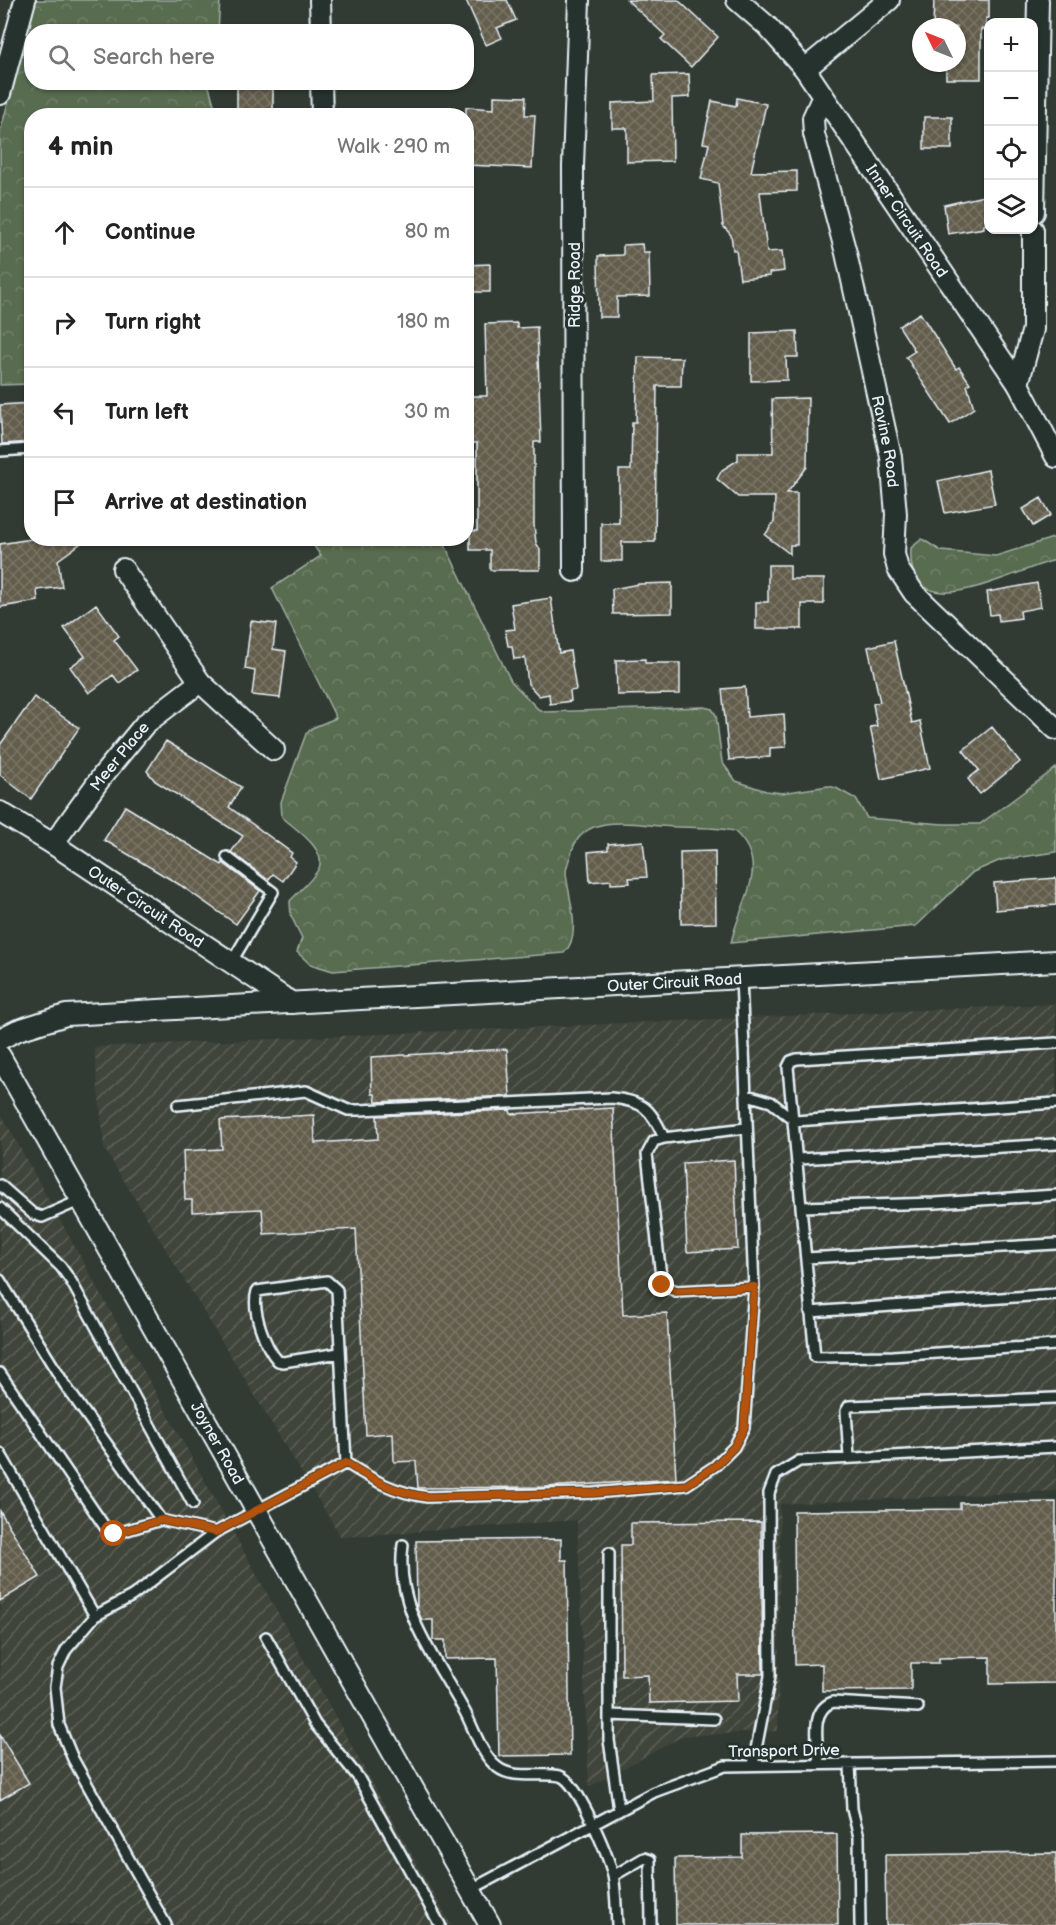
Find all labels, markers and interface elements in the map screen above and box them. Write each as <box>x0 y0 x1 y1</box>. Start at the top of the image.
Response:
north arrow <box>912 18 966 72</box>
map controls <box>984 18 1038 234</box>
button: + <box>984 18 1038 72</box>
search box <box>24 24 474 90</box>
icon: search <box>45 41 78 74</box>
text: Search here <box>93 44 215 71</box>
button: − <box>984 72 1038 126</box>
button: locate <box>984 126 1038 180</box>
text: 4 min <box>48 132 113 163</box>
text: Walk · 290 m <box>337 135 450 159</box>
street label: Inner Circuit Road <box>861 161 951 282</box>
button: layers <box>984 180 1038 234</box>
icon: ahead <box>48 216 81 249</box>
text: Continue <box>105 219 195 246</box>
text: 80 m <box>405 220 450 244</box>
street label: Ridge Road <box>566 242 585 328</box>
icon: right <box>48 306 81 339</box>
text: Turn right <box>105 309 201 336</box>
text: 180 m <box>397 310 450 334</box>
street label: Ravine Road <box>867 394 902 488</box>
icon: left <box>48 396 81 429</box>
text: Turn left <box>105 399 189 426</box>
text: 30 m <box>404 400 450 424</box>
icon: arrive <box>48 486 81 519</box>
text: Arrive at destination <box>105 489 307 516</box>
street label: Meer Place <box>87 718 154 795</box>
street label: Outer Circuit Road <box>84 862 207 953</box>
street label: Outer Circuit Road <box>607 970 743 996</box>
route end <box>648 1271 674 1297</box>
street label: Joyner Road <box>186 1399 248 1488</box>
route start <box>100 1520 126 1546</box>
street label: Transport Drive <box>728 1741 840 1762</box>

